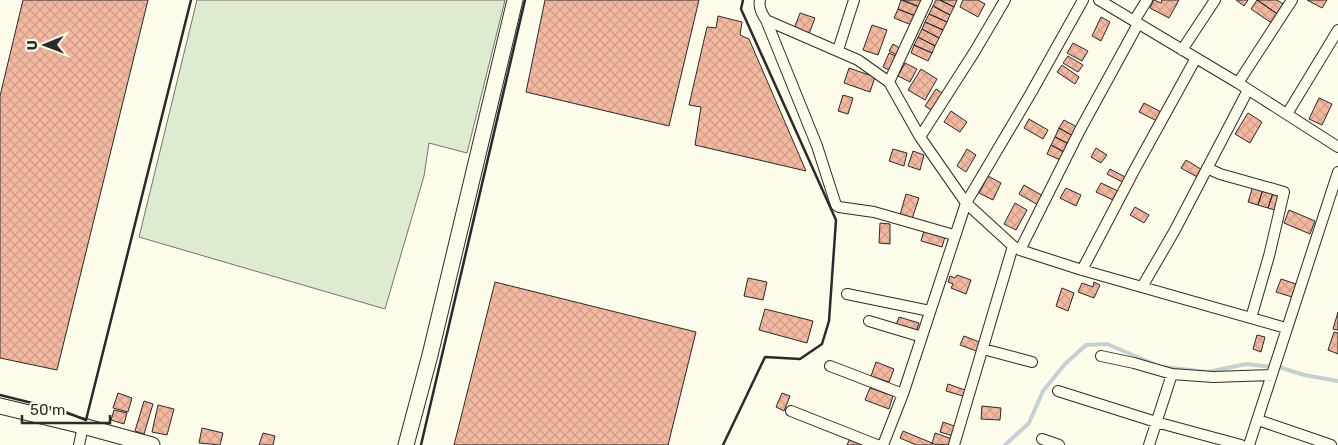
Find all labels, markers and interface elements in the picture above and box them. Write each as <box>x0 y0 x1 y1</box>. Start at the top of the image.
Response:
north arrow <box>20 20 70 70</box>
text: U <box>24 40 41 50</box>
scale bar <box>22 392 110 424</box>
text: 50 m <box>30 401 65 419</box>

